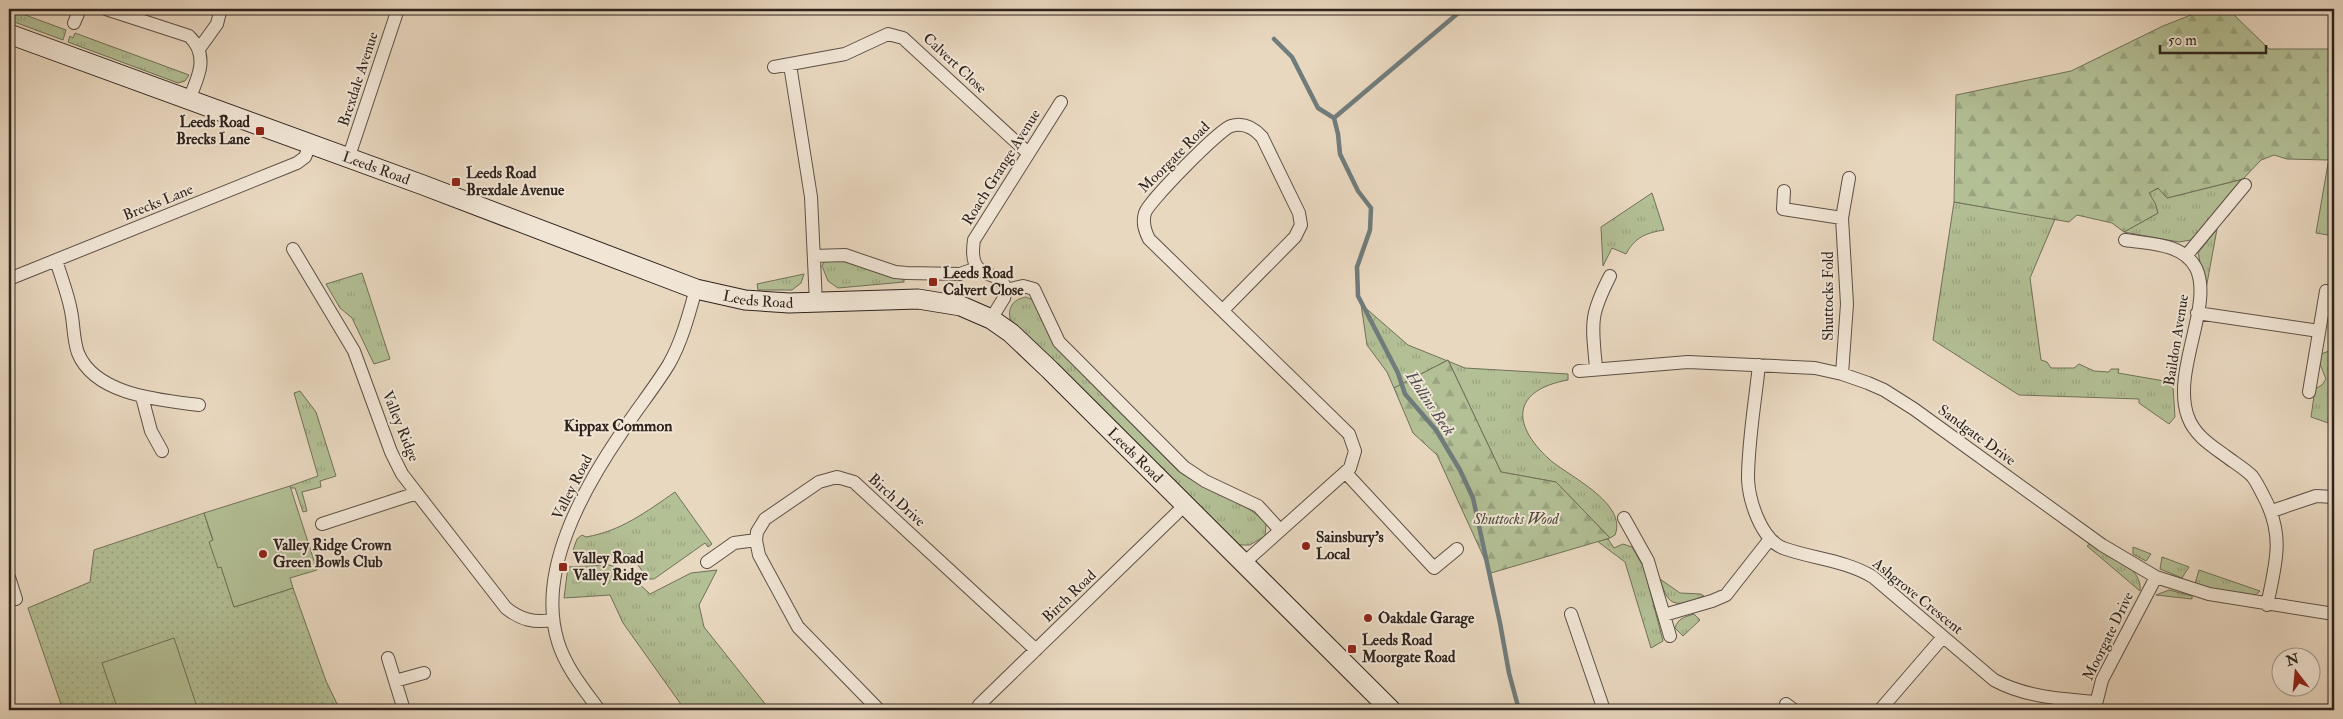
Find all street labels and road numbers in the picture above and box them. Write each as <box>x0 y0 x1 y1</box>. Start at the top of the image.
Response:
street label: Brexdale Avenue <box>334 29 383 129</box>
street label: Calvert Close <box>919 29 991 98</box>
street label: Roach Grange Avenue <box>958 106 1045 229</box>
street label: Moorgate Road <box>1135 117 1215 197</box>
street label: Leeds Road <box>340 147 413 190</box>
street label: Brecks Lane <box>120 180 196 225</box>
street label: Shuttocks Fold <box>1819 251 1838 341</box>
street label: Leeds Road <box>721 286 794 313</box>
street label: Baildon Avenue <box>2160 293 2193 387</box>
street label: Valley Ridge <box>378 388 423 464</box>
street label: Sandgate Drive <box>1934 401 2019 470</box>
street label: Leeds Road <box>1103 424 1167 487</box>
street label: Valley Road <box>548 451 597 523</box>
street label: Birch Drive <box>864 470 929 531</box>
street label: Ashgrove Crescent <box>1868 553 1967 639</box>
street label: Birch Road <box>1038 566 1101 627</box>
street label: Moorgate Drive <box>2079 589 2138 684</box>

